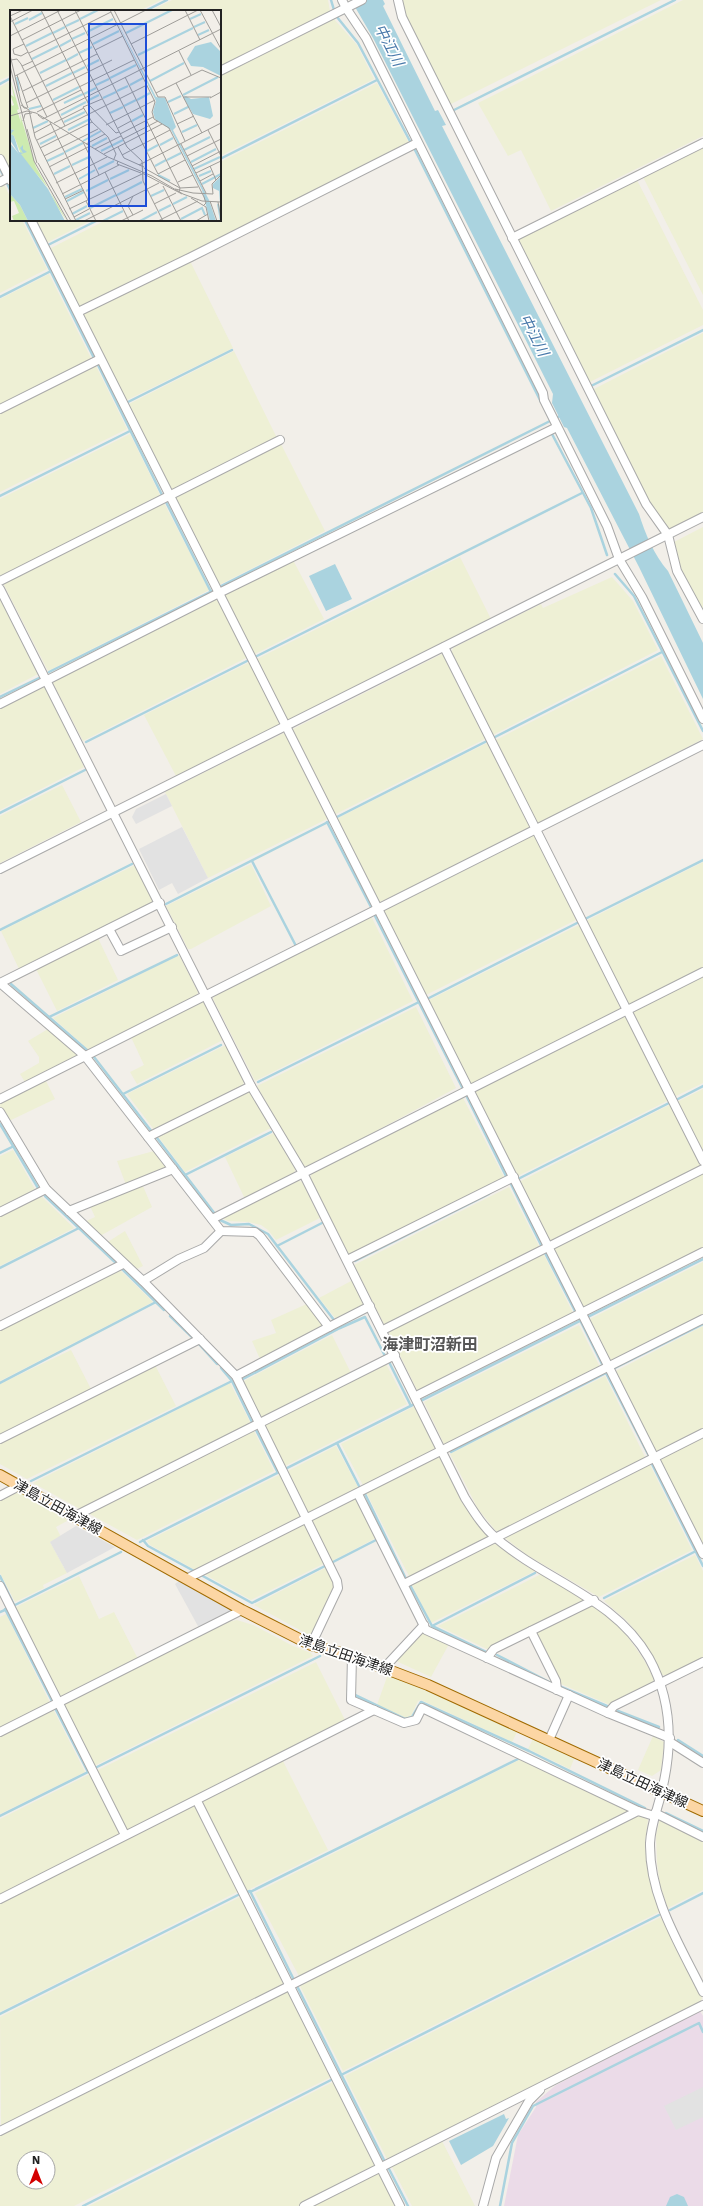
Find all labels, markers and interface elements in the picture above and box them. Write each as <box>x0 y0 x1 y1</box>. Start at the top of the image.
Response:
inset map <box>10 10 221 221</box>
water label: 中江川 <box>371 21 408 71</box>
water label: 中江川 <box>516 311 553 361</box>
district label: 海津町沼新田 <box>382 1335 478 1354</box>
street label: 津島立田海津線 <box>11 1476 105 1538</box>
street label: 津島立田海津線 <box>297 1631 395 1679</box>
street label: 津島立田海津線 <box>595 1755 691 1811</box>
north arrow <box>16 2150 56 2190</box>
text: N <box>32 2154 40 2167</box>

